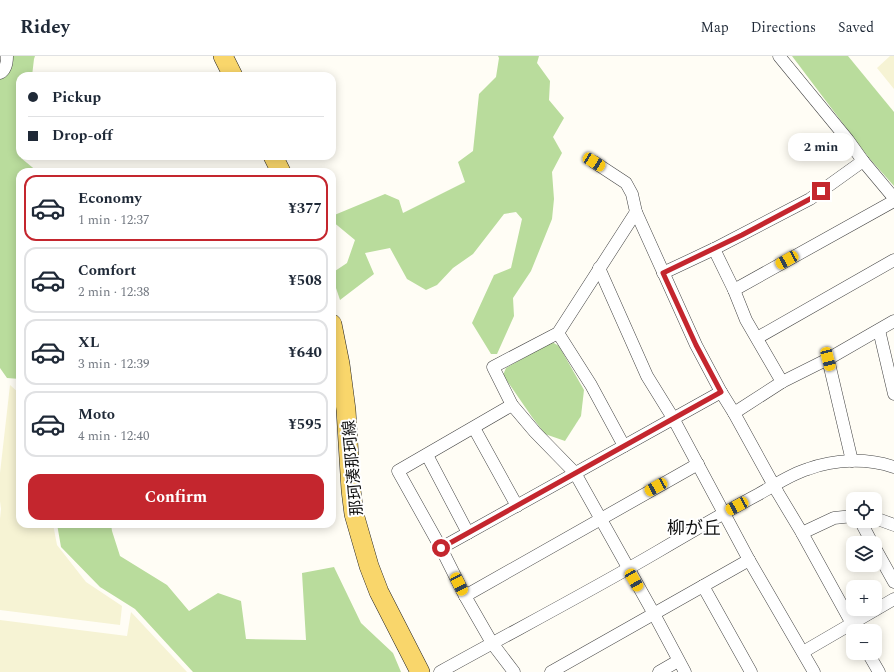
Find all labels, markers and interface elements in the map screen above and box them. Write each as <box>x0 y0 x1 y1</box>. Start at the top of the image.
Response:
text: Ridey <box>20 13 70 42</box>
text: Map <box>701 17 729 38</box>
text: Directions <box>751 17 816 38</box>
text: Saved <box>838 17 874 38</box>
text: Pickup <box>52 86 101 109</box>
text: Drop-off <box>52 124 113 147</box>
callout: 2 min <box>788 133 854 161</box>
text: 2 min <box>804 137 838 157</box>
car <box>581 151 607 173</box>
route end <box>812 182 830 200</box>
text: Economy <box>78 187 142 210</box>
icon: car <box>30 190 66 226</box>
text: ¥377 <box>288 197 322 220</box>
text: 1 min · 12:37 <box>78 210 150 230</box>
car <box>774 249 800 271</box>
text: Comfort <box>78 259 136 282</box>
icon: car <box>30 262 66 298</box>
text: ¥508 <box>288 269 322 292</box>
text: 2 min · 12:38 <box>78 282 150 302</box>
text: XL <box>78 331 99 354</box>
icon: car <box>30 334 66 370</box>
text: ¥640 <box>288 341 322 364</box>
car <box>819 346 837 372</box>
text: 3 min · 12:39 <box>78 354 150 374</box>
text: Moto <box>78 403 115 426</box>
icon: car <box>30 406 66 442</box>
text: ¥595 <box>288 413 322 436</box>
street label: 那珂湊那珂線 <box>337 419 369 517</box>
text: 4 min · 12:40 <box>78 426 150 446</box>
button: Confirm <box>28 474 324 520</box>
car <box>643 476 669 498</box>
map controls <box>846 492 882 660</box>
button: locate <box>846 492 882 528</box>
car <box>724 495 750 517</box>
district label: 柳が丘 <box>667 515 721 542</box>
button: layers <box>846 536 882 572</box>
route start <box>432 539 450 557</box>
car <box>623 567 645 593</box>
car <box>448 571 470 597</box>
button: + <box>846 580 882 616</box>
button: − <box>846 624 882 660</box>

